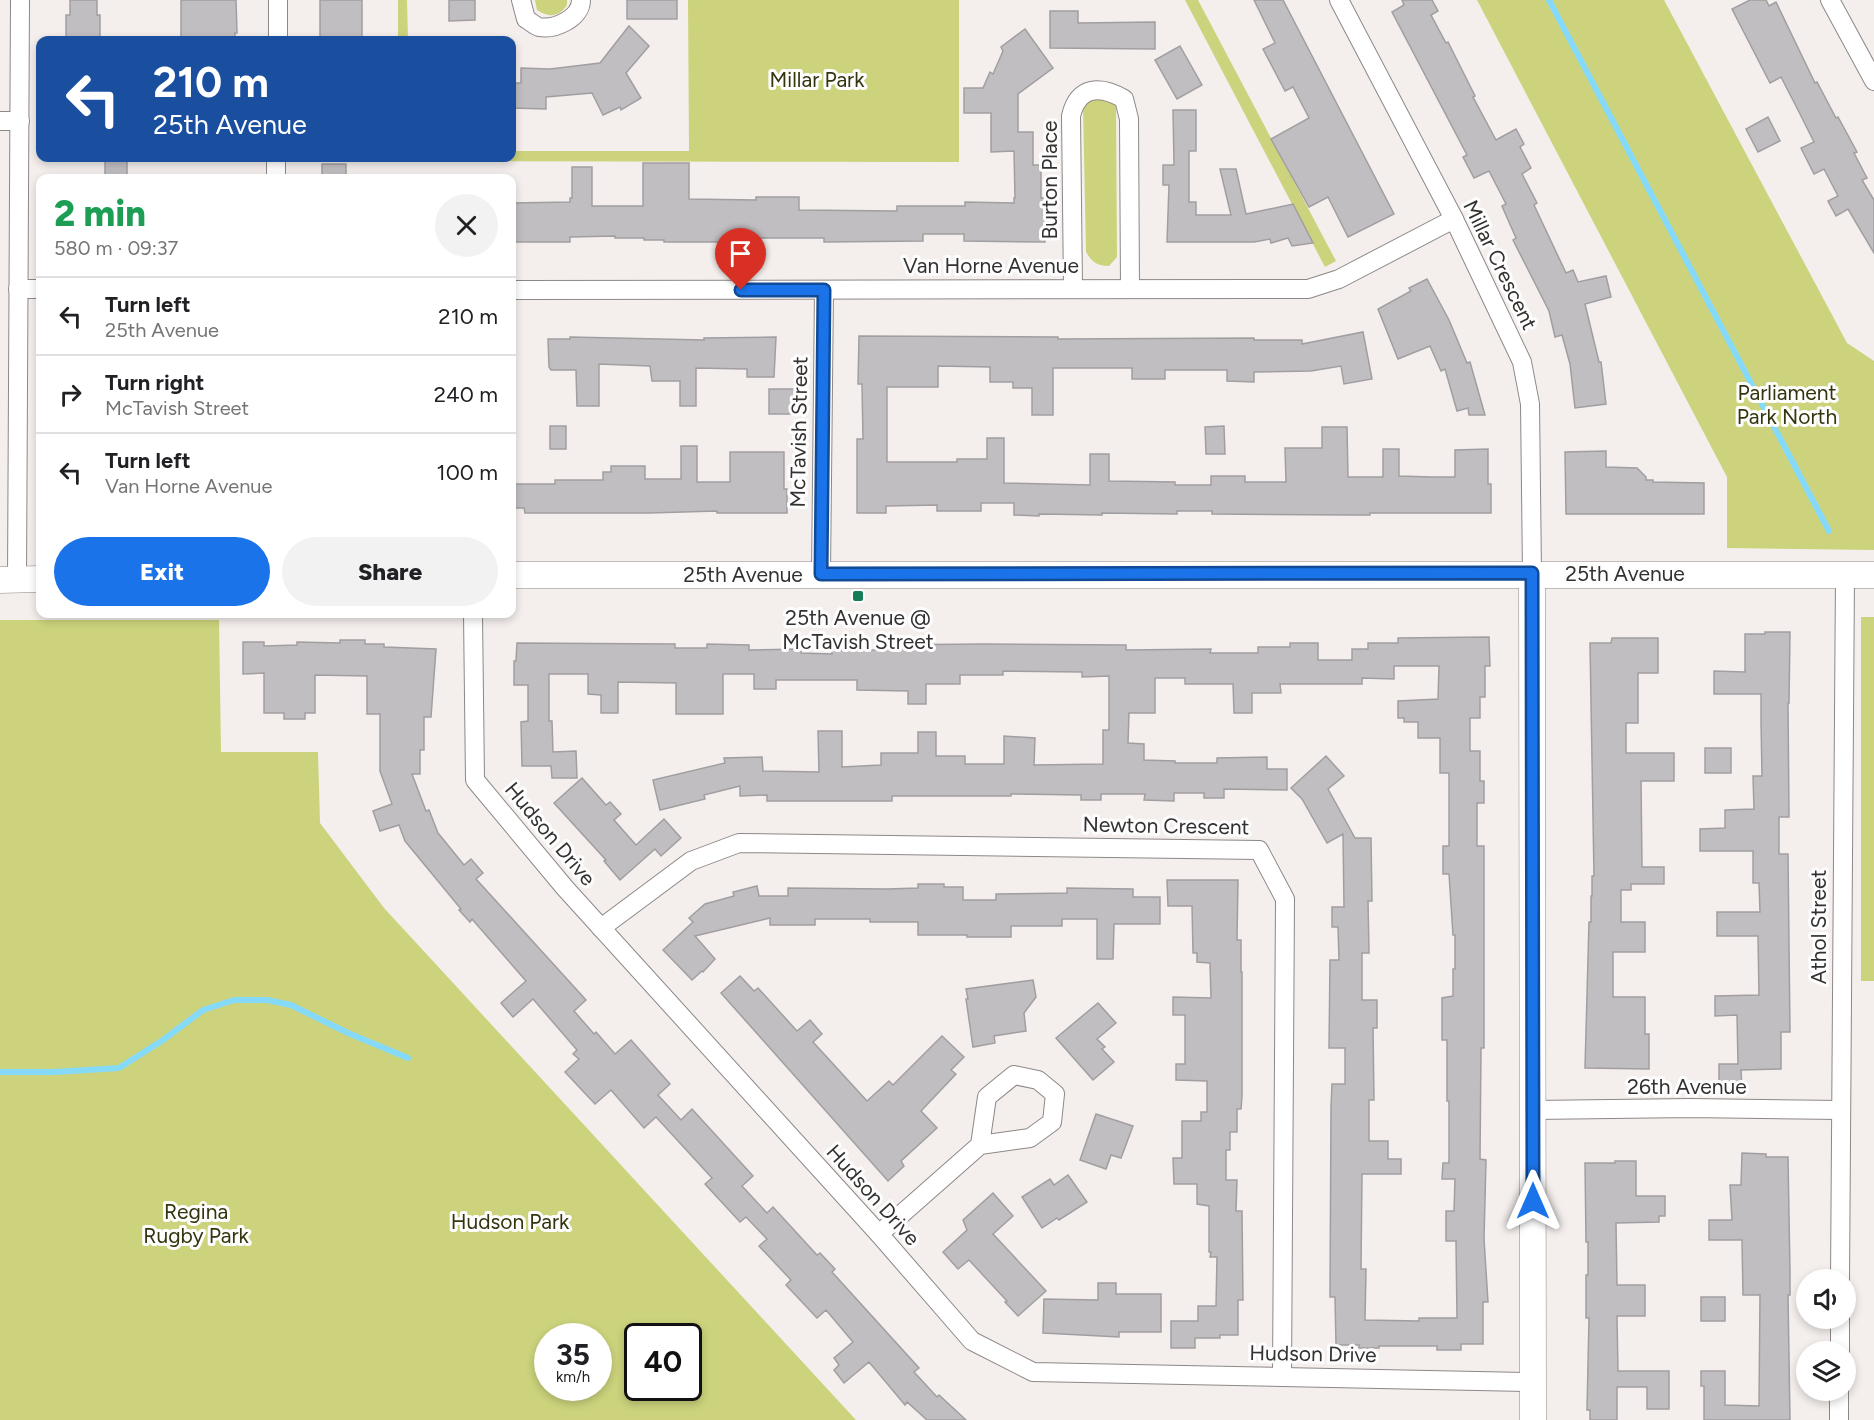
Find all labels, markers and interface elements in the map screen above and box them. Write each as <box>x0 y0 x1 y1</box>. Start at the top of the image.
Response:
text: 210 m <box>153 57 269 108</box>
icon: left <box>54 60 132 138</box>
park label: Millar Park <box>770 67 865 92</box>
text: 25th Avenue <box>153 108 307 141</box>
street label: Burton Place <box>1037 121 1062 239</box>
text: 2 min <box>54 192 146 235</box>
button: close <box>435 194 498 257</box>
street label: Millar Crescent <box>1458 196 1543 334</box>
pin <box>715 228 766 290</box>
text: 580 m · 09:37 <box>54 236 178 260</box>
icon: arrive <box>724 237 757 270</box>
street label: Van Horne Avenue <box>903 253 1079 278</box>
text: Turn left <box>105 291 191 318</box>
icon: left <box>54 300 87 333</box>
text: 210 m <box>438 303 498 330</box>
text: 25th Avenue <box>105 318 219 342</box>
street label: McTavish Street <box>785 356 812 508</box>
text: Turn right <box>105 369 204 396</box>
icon: right <box>54 378 87 411</box>
park label: Parliament Park North <box>1737 380 1837 429</box>
text: 240 m <box>434 381 498 408</box>
text: McTavish Street <box>105 396 249 420</box>
text: Turn left <box>105 447 191 474</box>
icon: left <box>54 456 87 489</box>
text: 100 m <box>437 459 498 486</box>
text: Van Horne Avenue <box>105 474 272 498</box>
button: Exit <box>54 537 270 606</box>
button: Share <box>282 537 498 606</box>
street label: 25th Avenue <box>1565 561 1685 586</box>
street label: 25th Avenue <box>683 562 803 587</box>
marker: 25th Avenue @ McTavish Street <box>851 589 865 603</box>
place label: 25th Avenue @ McTavish Street <box>782 605 934 654</box>
street label: Hudson Drive <box>500 777 601 890</box>
street label: Newton Crescent <box>1082 812 1250 839</box>
street label: Athol Street <box>1806 870 1831 984</box>
street label: 26th Avenue <box>1627 1074 1747 1099</box>
street label: Hudson Drive <box>822 1139 925 1250</box>
position arrow <box>1501 1169 1565 1233</box>
park label: Regina Rugby Park <box>143 1199 250 1248</box>
park label: Hudson Park <box>451 1209 570 1234</box>
map controls <box>1796 1269 1856 1401</box>
button: sound <box>1796 1269 1856 1329</box>
speed limit sign: 40 <box>624 1323 702 1401</box>
text: 35 <box>556 1336 590 1373</box>
street label: Hudson Drive <box>1249 1340 1377 1367</box>
button: layers <box>1796 1341 1856 1401</box>
text: km/h <box>556 1368 590 1386</box>

